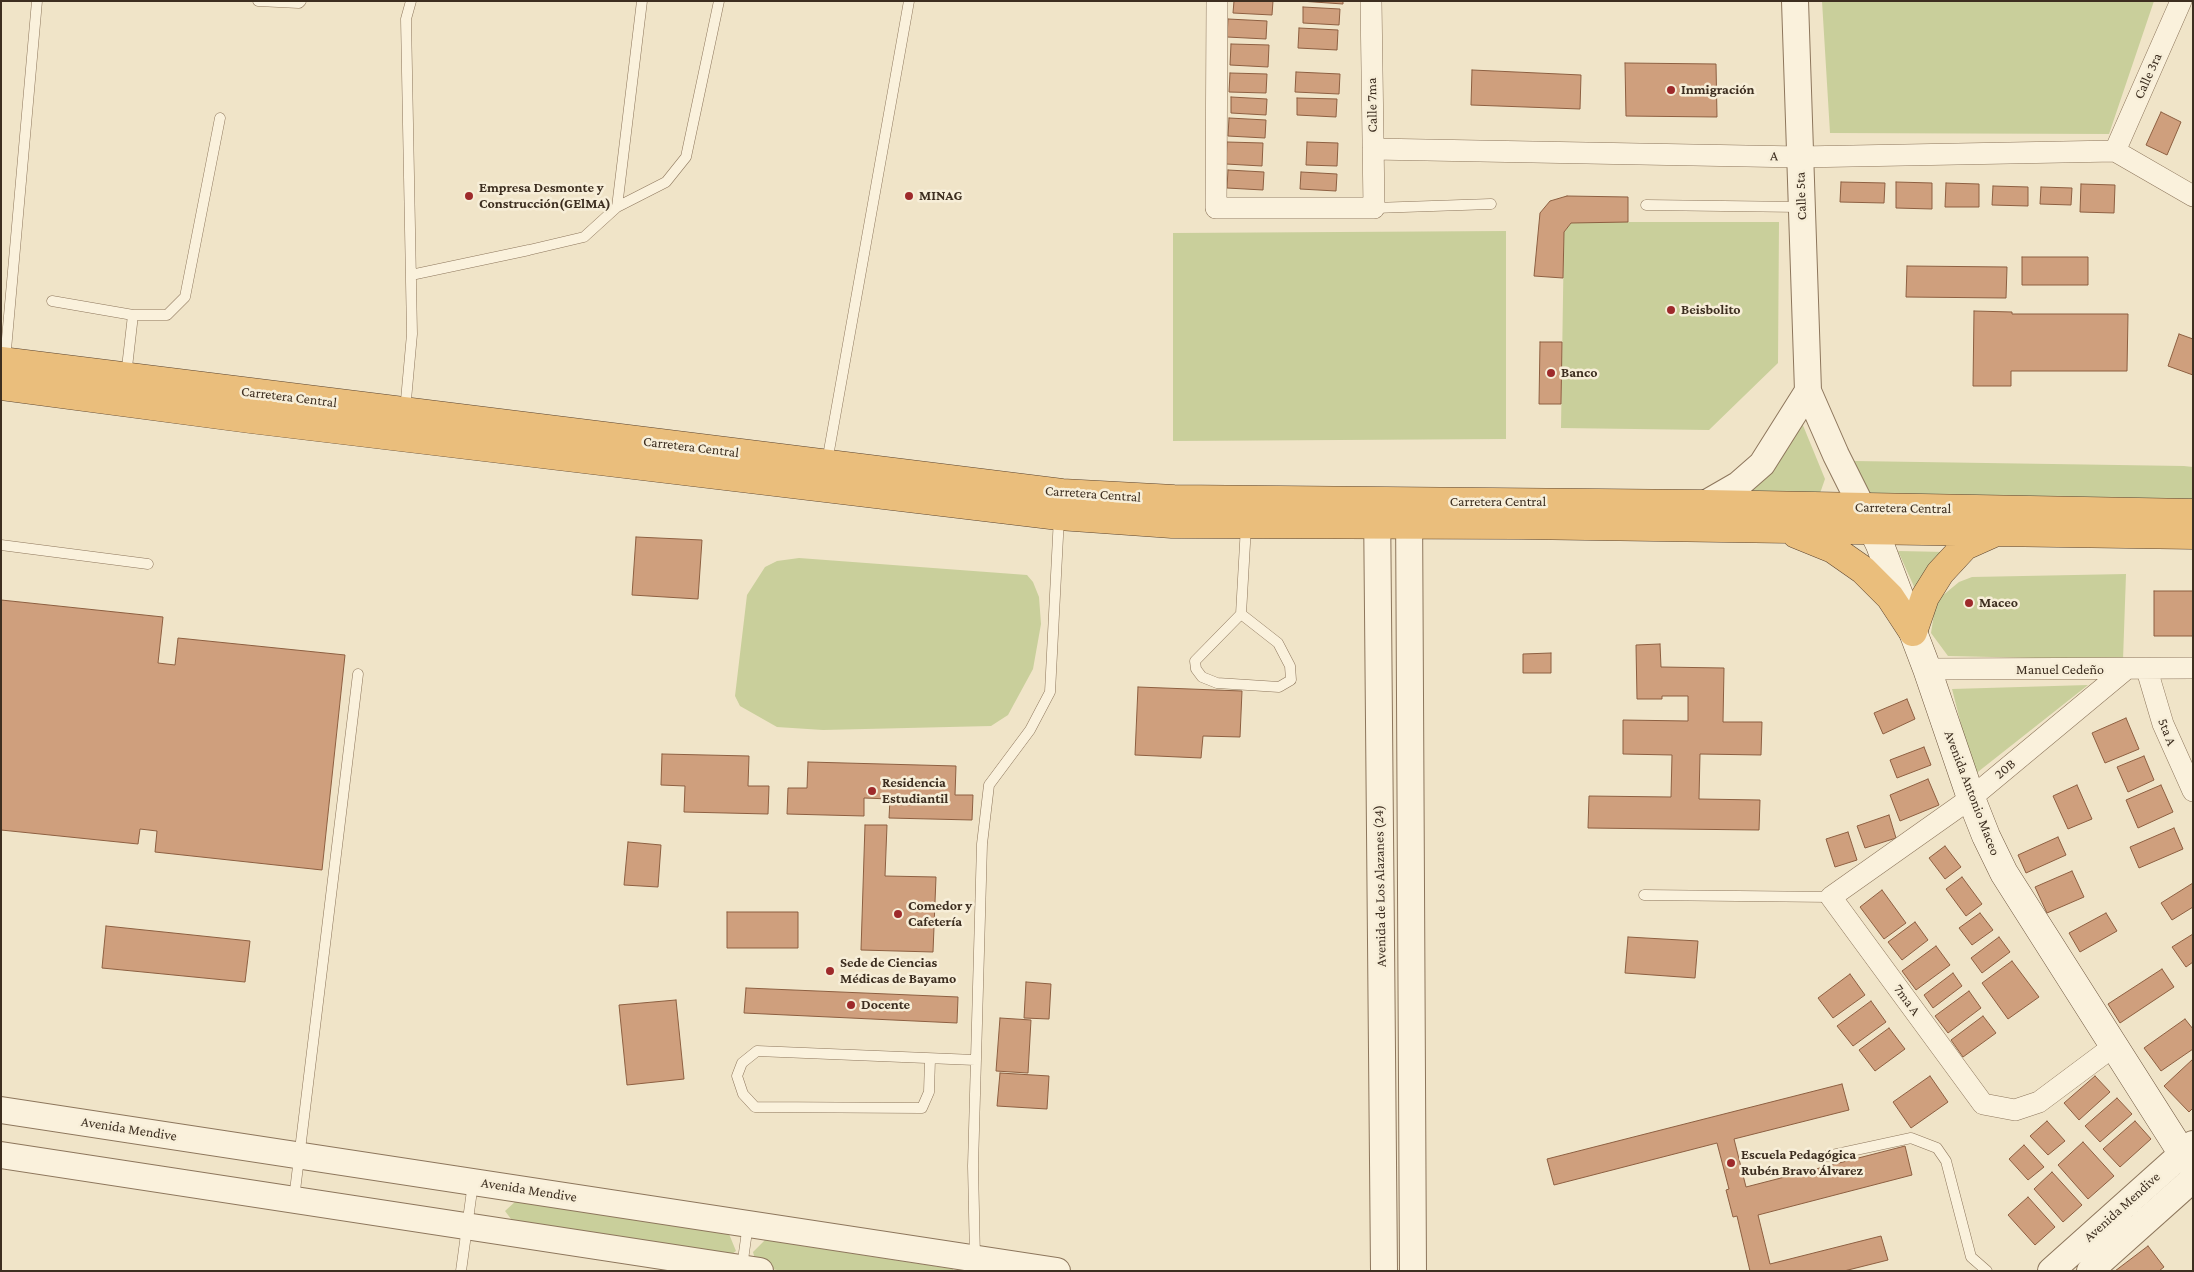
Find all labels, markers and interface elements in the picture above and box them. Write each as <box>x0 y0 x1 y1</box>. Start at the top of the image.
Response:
street label: Calle 3ra <box>2130 50 2166 102</box>
street label: Calle 7ma <box>1363 77 1381 133</box>
place label: Inmigración <box>1681 82 1755 98</box>
marker: Inmigración <box>1665 84 1677 96</box>
street label: A <box>1770 148 1778 164</box>
street label: Calle 5ta <box>1792 172 1810 220</box>
place label: Empresa Desmonte y Construcción(GElMA) <box>479 180 611 212</box>
place label: MINAG <box>919 188 963 204</box>
marker: Empresa Desmonte y Construcción(GElMA) <box>463 190 475 202</box>
marker: MINAG <box>903 190 915 202</box>
place label: Beisbolito <box>1681 302 1741 318</box>
marker: Beisbolito <box>1665 304 1677 316</box>
place label: Banco <box>1561 365 1598 381</box>
marker: Banco <box>1545 367 1557 379</box>
street label: Carretera Central <box>240 383 338 411</box>
street label: Carretera Central <box>642 433 740 461</box>
street label: Carretera Central <box>1044 482 1142 506</box>
street label: Carretera Central <box>1450 494 1546 510</box>
street label: Carretera Central <box>1855 499 1951 517</box>
place label: Maceo <box>1979 595 2018 611</box>
marker: Maceo <box>1963 597 1975 609</box>
street label: Manuel Cedeño <box>2016 662 2104 678</box>
street label: 5ta A <box>2154 716 2180 748</box>
street label: Avenida Antonio Maceo <box>1940 728 2004 858</box>
street label: 20B <box>1991 755 2019 783</box>
place label: Residencia Estudiantil <box>882 775 948 808</box>
marker: Residencia Estudiantil <box>866 785 878 797</box>
street label: Avenida de Los Alazanes (24) <box>1370 805 1390 967</box>
place label: Comedor y Cafetería <box>908 898 972 930</box>
marker: Comedor y Cafetería <box>892 908 904 920</box>
place label: Sede de Ciencias Médicas de Bayamo <box>840 955 956 988</box>
marker: Sede de Ciencias Médicas de Bayamo <box>824 965 836 977</box>
street label: 7ma A <box>1890 981 1924 1019</box>
place label: Docente <box>861 997 910 1013</box>
marker: Docente <box>845 999 857 1011</box>
street label: Avenida Mendive <box>80 1113 178 1145</box>
place label: Escuela Pedagógica Rubén Bravo Álvarez <box>1741 1147 1863 1180</box>
marker: Escuela Pedagógica Rubén Bravo Álvarez <box>1725 1157 1737 1169</box>
street label: Avenida Mendive <box>2080 1168 2164 1246</box>
street label: Avenida Mendive <box>480 1174 578 1206</box>

